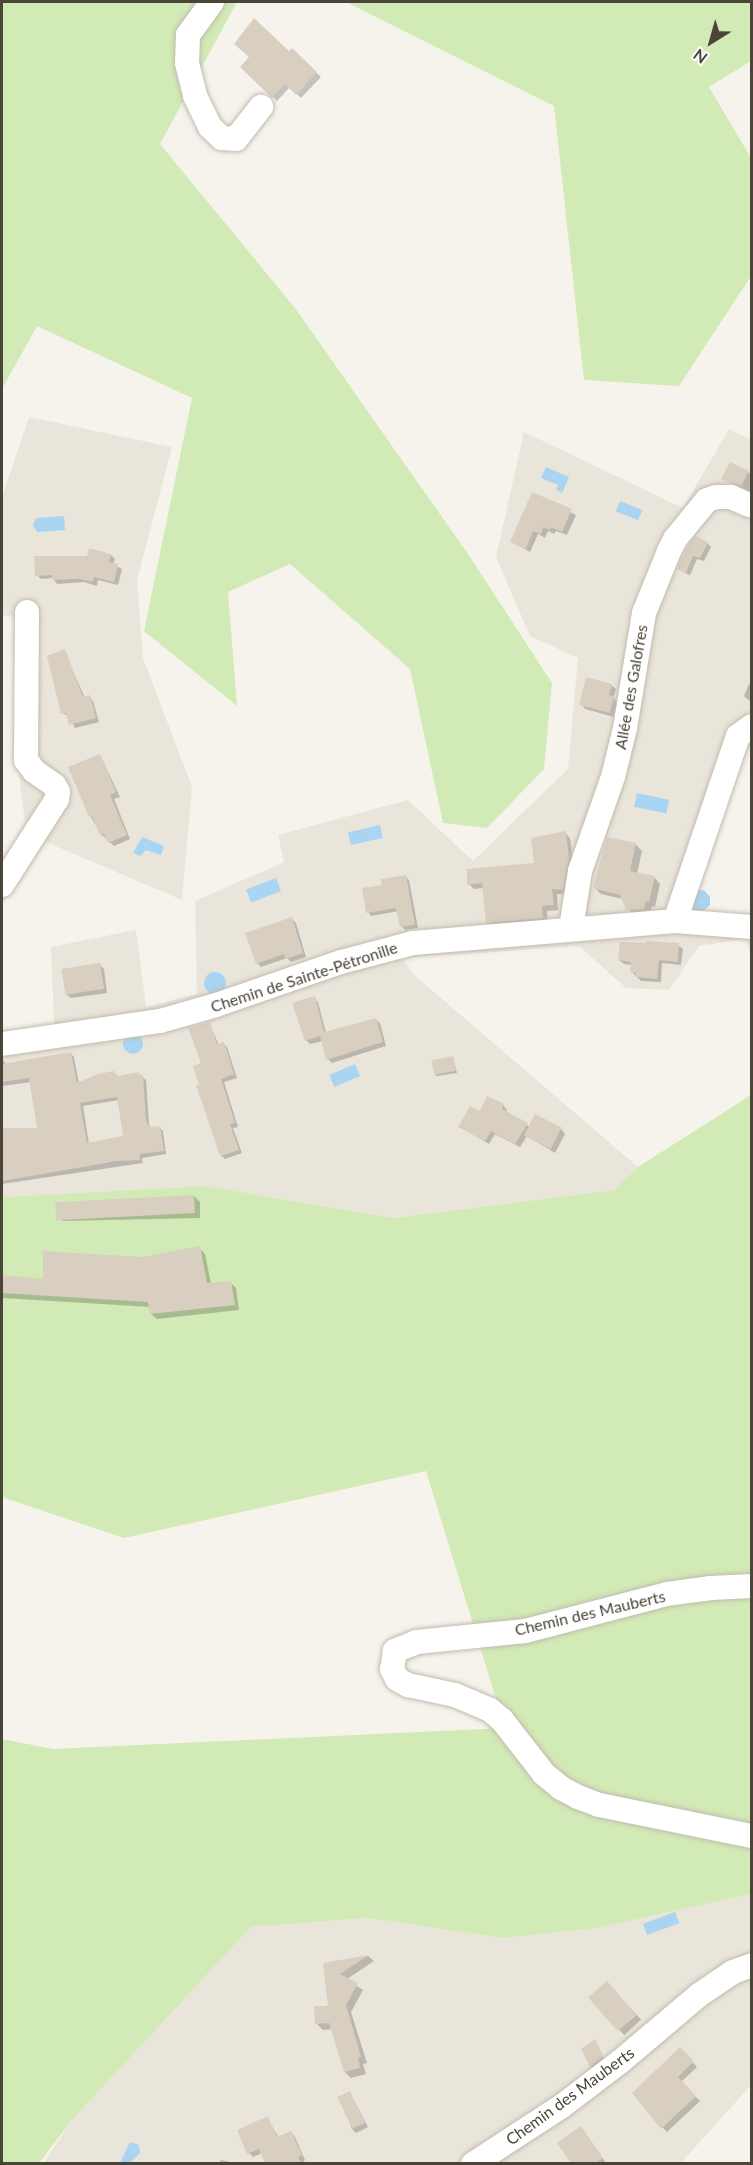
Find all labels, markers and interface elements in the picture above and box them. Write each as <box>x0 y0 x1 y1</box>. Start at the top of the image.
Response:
north arrow <box>681 12 741 72</box>
text: N <box>689 45 711 68</box>
street label: Allée des Galofres <box>611 623 651 751</box>
street label: Chemin de Sainte-Pétronille <box>208 938 400 1016</box>
street label: Chemin des Mauberts <box>513 1586 667 1640</box>
street label: Chemin des Mauberts <box>502 2043 638 2149</box>

